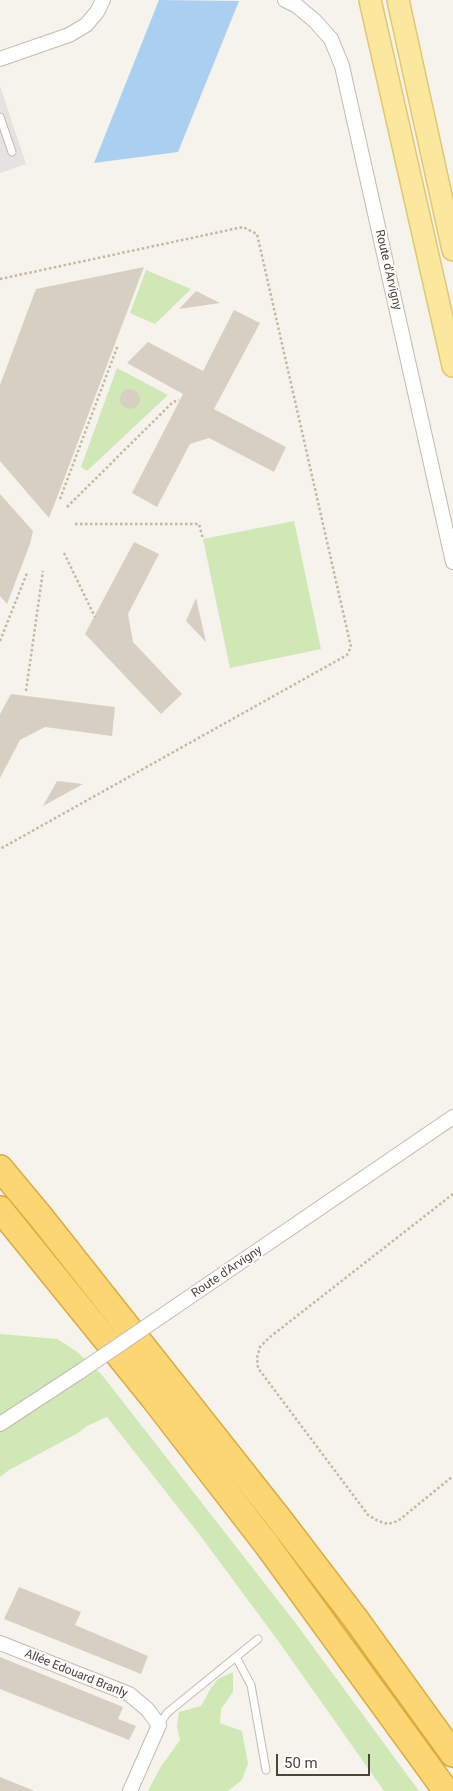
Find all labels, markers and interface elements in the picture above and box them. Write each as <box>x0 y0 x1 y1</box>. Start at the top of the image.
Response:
street label: Route d'Arvigny <box>372 228 404 312</box>
street label: Route d'Arvigny <box>189 1243 265 1301</box>
street label: Allée Edouard Branly <box>22 1647 130 1701</box>
scale bar <box>278 1744 372 1776</box>
text: 50 m <box>284 1754 318 1772</box>

